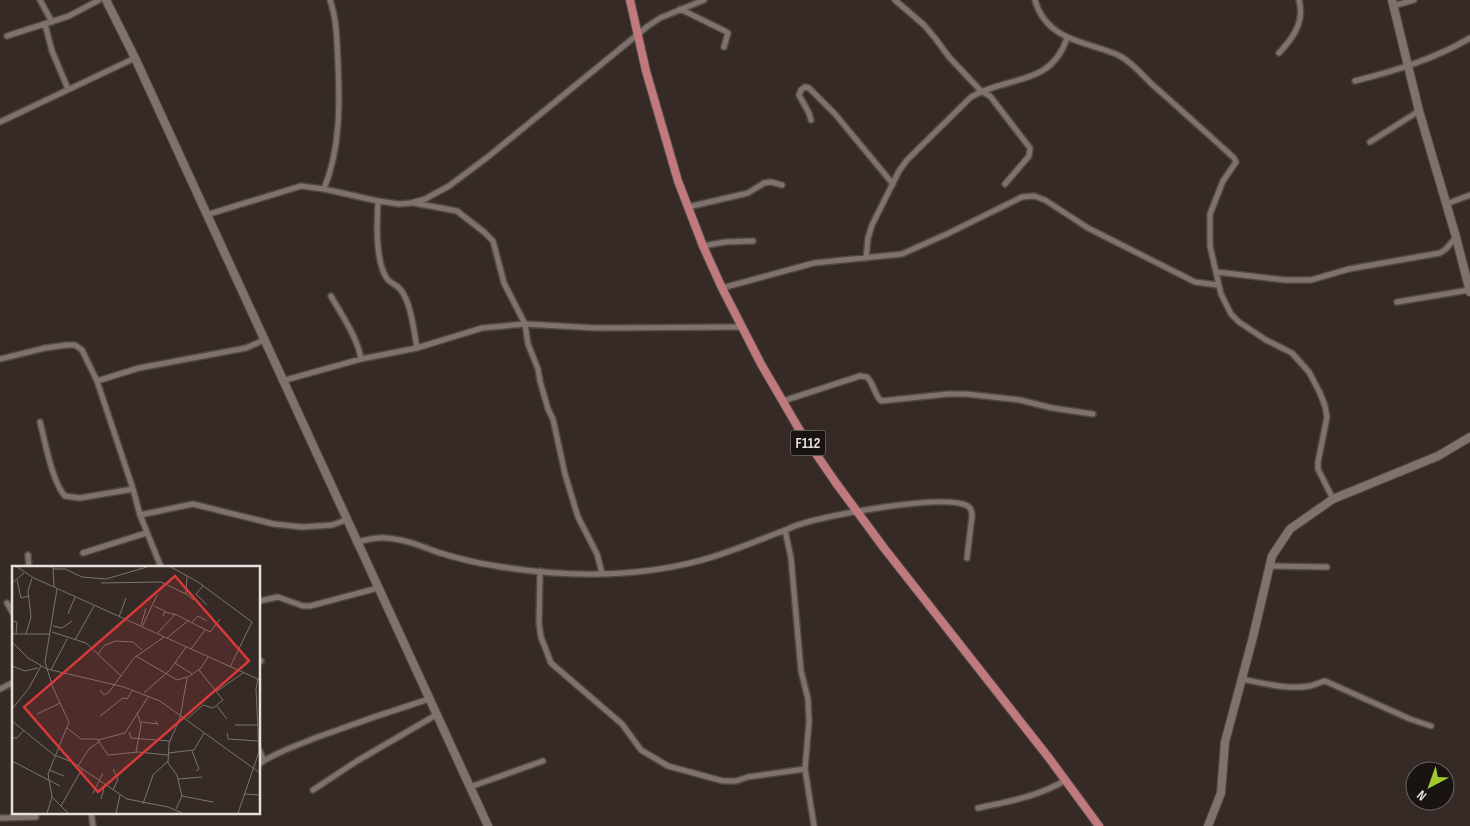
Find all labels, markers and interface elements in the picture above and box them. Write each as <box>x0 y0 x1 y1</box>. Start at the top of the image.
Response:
road number: F112 <box>790 430 826 456</box>
inset map <box>12 566 260 814</box>
north arrow <box>1405 761 1455 811</box>
text: N <box>1413 787 1430 804</box>

